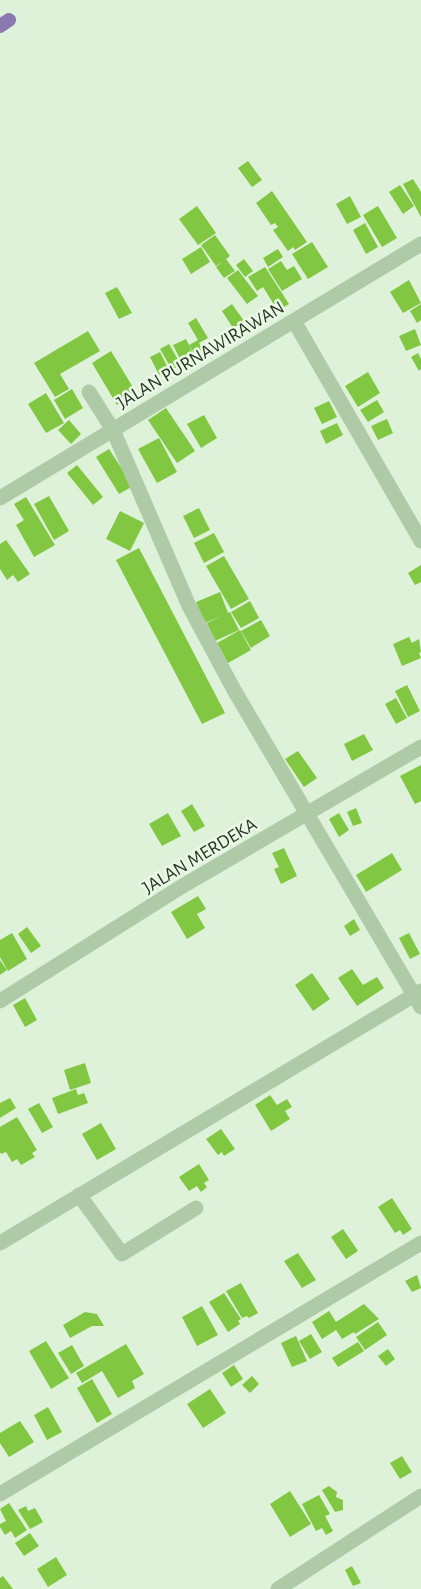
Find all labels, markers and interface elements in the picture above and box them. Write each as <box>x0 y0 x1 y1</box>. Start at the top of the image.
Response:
street label: JALAN PURNAWIRAWAN <box>114 298 288 413</box>
street label: JALAN MERDEKA <box>139 815 260 898</box>

